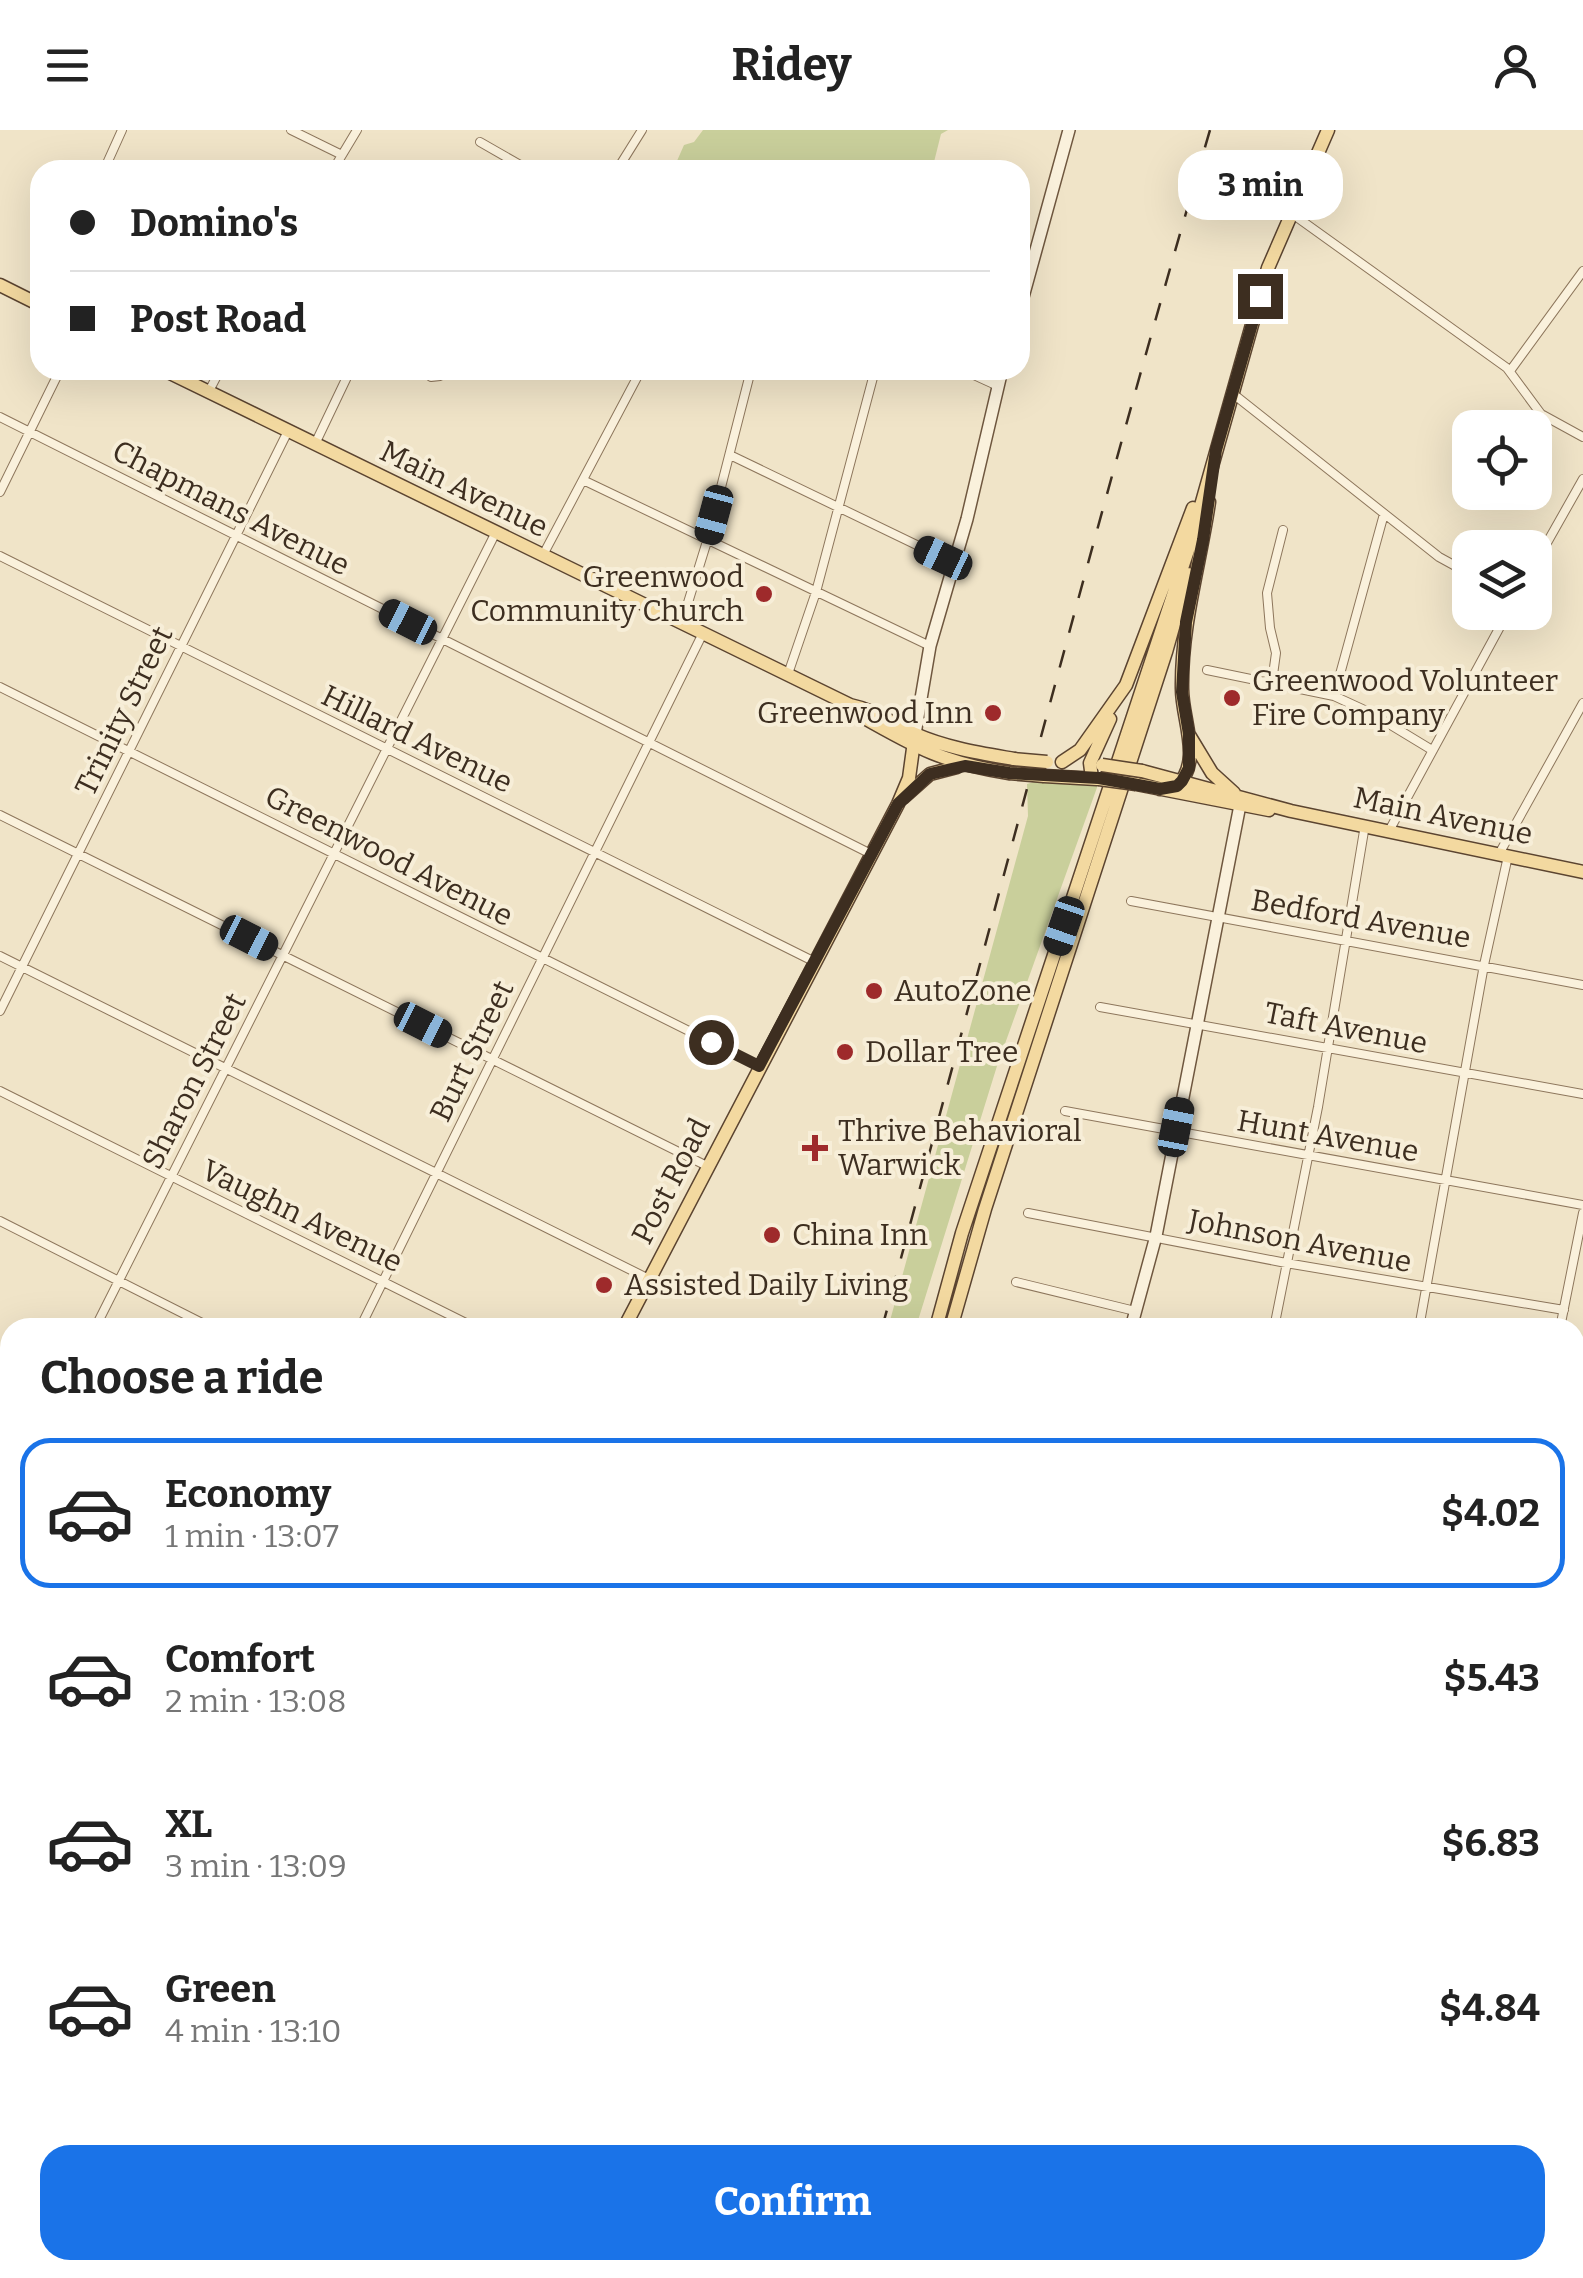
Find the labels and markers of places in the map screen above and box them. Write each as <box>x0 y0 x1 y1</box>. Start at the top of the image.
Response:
place label: Greenwood Community Church <box>470 559 744 629</box>
marker: Greenwood Community Church <box>753 583 775 605</box>
place label: Greenwood Volunteer Fire Company <box>1252 663 1558 733</box>
marker: Greenwood Volunteer Fire Company <box>1221 687 1243 709</box>
place label: Greenwood Inn <box>757 695 973 731</box>
marker: Greenwood Inn <box>982 702 1004 724</box>
place label: AutoZone <box>894 973 1032 1009</box>
marker: AutoZone <box>863 980 885 1002</box>
place label: Dollar Tree <box>865 1034 1018 1070</box>
marker: Dollar Tree <box>834 1041 856 1063</box>
place label: Thrive Behavioral Warwick <box>838 1113 1082 1183</box>
marker: Thrive Behavioral Warwick <box>802 1135 828 1161</box>
place label: China Inn <box>792 1217 928 1253</box>
marker: China Inn <box>761 1224 783 1246</box>
place label: Assisted Daily Living <box>624 1267 908 1303</box>
marker: Assisted Daily Living <box>593 1274 615 1296</box>

